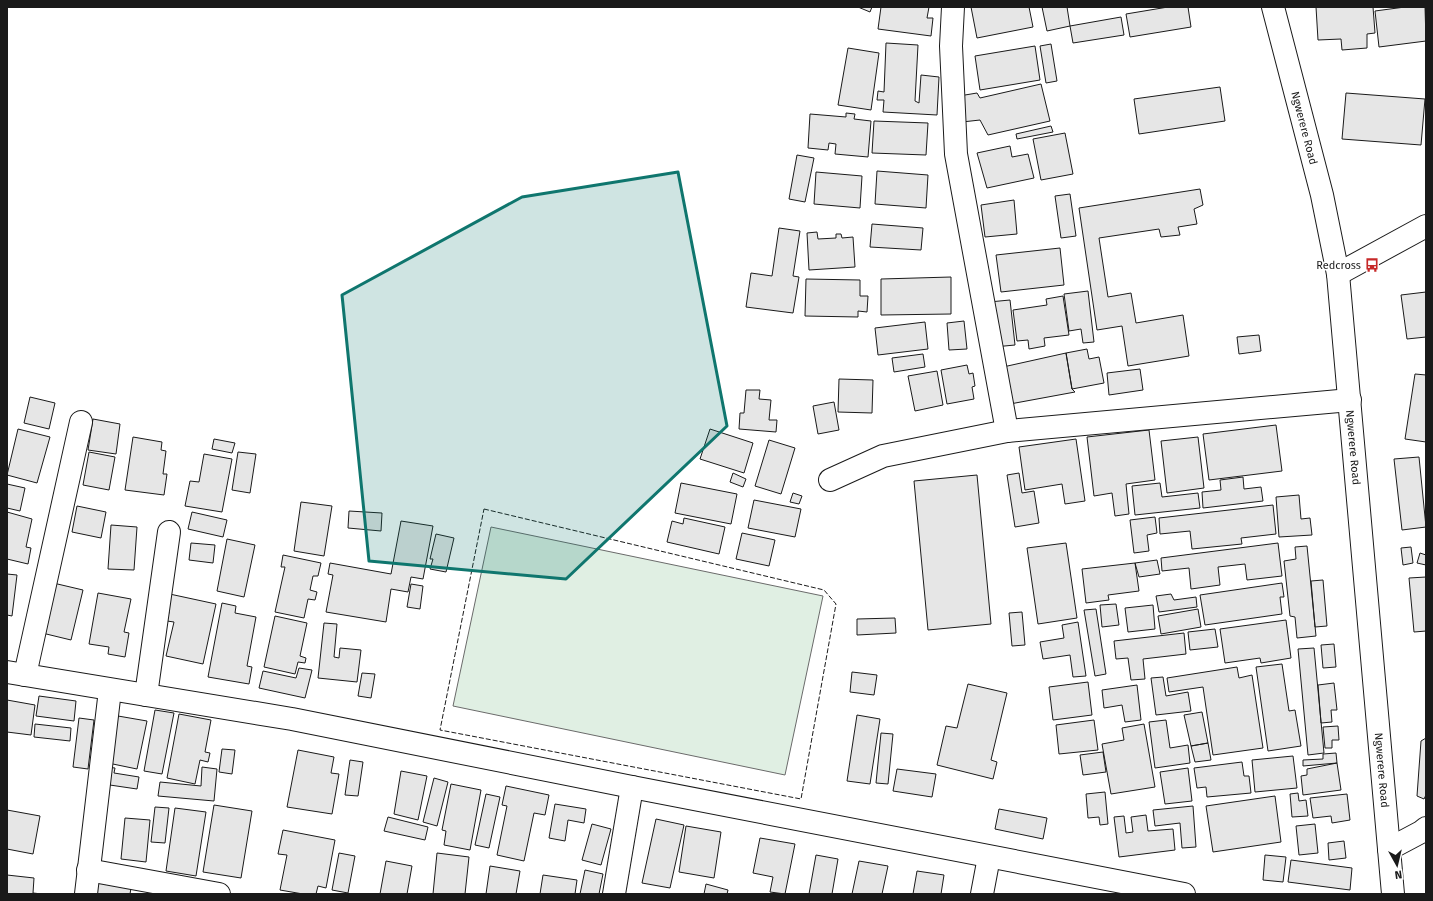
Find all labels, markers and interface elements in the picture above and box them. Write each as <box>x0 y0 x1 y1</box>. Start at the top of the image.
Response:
street label: Ngwerere Road <box>1289 90 1320 166</box>
bus stop icon: Redcross <box>1364 257 1380 273</box>
place label: Redcross <box>1316 259 1361 272</box>
street label: Ngwerere Road <box>1344 409 1363 486</box>
street label: Ngwerere Road <box>1372 732 1392 808</box>
north arrow <box>1377 845 1417 885</box>
text: N <box>1394 867 1403 881</box>

